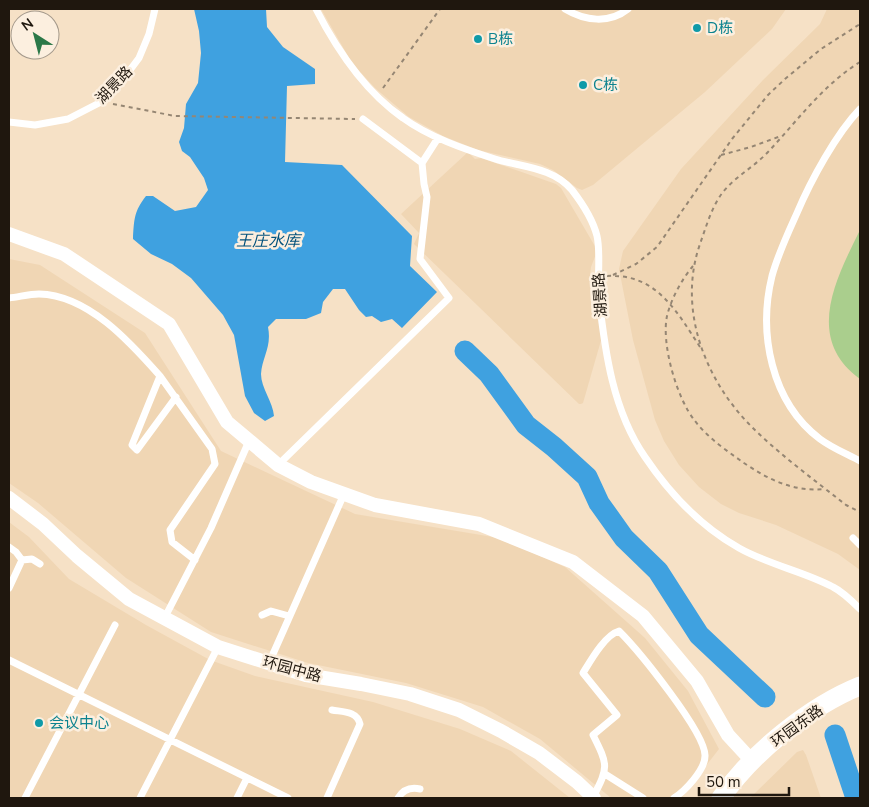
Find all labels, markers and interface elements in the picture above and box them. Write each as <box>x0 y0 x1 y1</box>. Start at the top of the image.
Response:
north arrow <box>10 10 60 60</box>
text: N <box>18 14 37 36</box>
place label: D栋 <box>707 18 733 38</box>
marker: D栋 <box>691 22 703 34</box>
place label: B栋 <box>488 29 513 49</box>
marker: B栋 <box>472 33 484 45</box>
street label: 湖景路 <box>91 62 137 108</box>
place label: C栋 <box>593 75 618 95</box>
marker: C栋 <box>577 79 589 91</box>
water label: 王庄水库 <box>236 230 303 252</box>
street label: 湖景路 <box>588 272 612 318</box>
street label: 环园中路 <box>260 652 324 686</box>
street label: 环园东路 <box>767 700 827 752</box>
place label: 会议中心 <box>49 713 109 733</box>
marker: 会议中心 <box>33 717 45 729</box>
scale bar <box>699 764 789 796</box>
text: 50 m <box>706 772 741 792</box>

